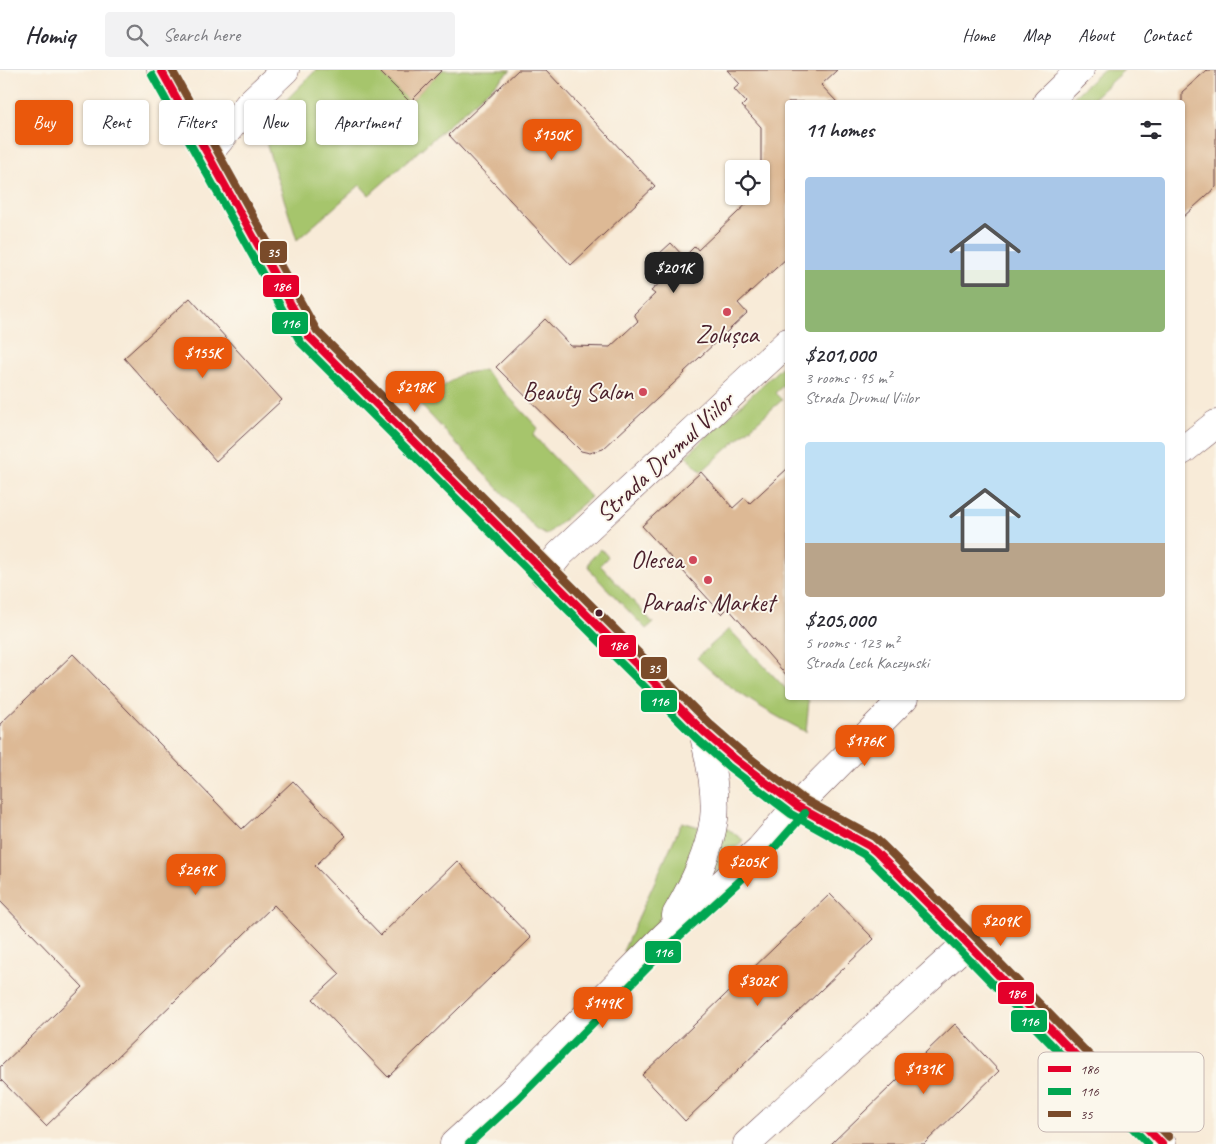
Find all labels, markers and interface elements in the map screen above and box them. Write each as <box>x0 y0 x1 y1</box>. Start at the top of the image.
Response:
search box <box>105 12 455 57</box>
text: Homiq <box>25 20 75 50</box>
icon: search <box>123 21 151 49</box>
text: Search here <box>163 23 240 47</box>
text: Home <box>962 24 995 46</box>
text: Map <box>1023 24 1050 46</box>
text: About <box>1078 24 1114 46</box>
text: Contact <box>1142 24 1191 46</box>
chip: Buy <box>15 100 73 145</box>
chip: Rent <box>83 100 149 145</box>
chip: Filters <box>159 100 234 145</box>
chip: New <box>244 100 306 145</box>
chip: Apartment <box>316 100 418 145</box>
icon: filters <box>1137 116 1165 144</box>
text: 11 homes <box>805 117 874 143</box>
pin: $150K <box>517 118 587 161</box>
text: $150K <box>534 125 570 145</box>
map controls <box>725 160 770 205</box>
button: locate <box>725 160 770 205</box>
icon: home <box>940 210 1030 300</box>
line badge: 35 <box>259 240 288 264</box>
text: 35 <box>267 244 281 261</box>
pin: $201K <box>639 252 709 294</box>
text: $201K <box>656 258 692 278</box>
line badge: 186 <box>262 274 300 298</box>
text: 186 <box>271 278 292 295</box>
marker: Zolușca <box>721 306 733 318</box>
line badge: 116 <box>271 311 309 335</box>
text: 116 <box>280 315 301 332</box>
place label: Zolușca <box>696 319 761 351</box>
pin: $155K <box>168 336 238 379</box>
text: $201,000 <box>805 342 875 368</box>
text: $155K <box>185 343 221 363</box>
text: 3 rooms · 95 m² <box>805 368 891 388</box>
pin: $218K <box>380 370 450 413</box>
place label: Beauty Salon <box>523 376 634 408</box>
text: $218K <box>397 377 433 397</box>
street label: Strada Drumul Viilor <box>589 383 743 529</box>
marker: Beauty Salon <box>637 386 649 398</box>
text: Strada Drumul Viilor <box>805 388 919 408</box>
icon: home <box>940 475 1030 565</box>
place label: Olesea <box>631 544 686 576</box>
marker: Olesea <box>687 554 699 566</box>
marker: Paradis Market <box>702 574 714 586</box>
place label: Paradis Market <box>641 587 778 619</box>
text: $205,000 <box>805 607 875 633</box>
unlabelled marker <box>594 608 604 618</box>
text: 5 rooms · 123 m² <box>805 633 899 653</box>
line badge: 186 <box>598 634 637 658</box>
text: 186 <box>608 637 629 654</box>
text: Strada Lech Kaczynski <box>805 653 929 673</box>
line badge: 35 <box>640 656 668 680</box>
text: 35 <box>648 660 662 677</box>
line badge: 116 <box>640 689 678 713</box>
text: 116 <box>649 693 670 710</box>
pin: $176K <box>830 724 900 767</box>
text: $176K <box>846 731 884 751</box>
pin: $205K <box>713 846 783 888</box>
text: $205K <box>730 852 766 872</box>
pin: $269K <box>161 854 231 896</box>
text: $269K <box>177 860 215 880</box>
pin: $209K <box>966 904 1036 947</box>
text: $209K <box>983 911 1019 931</box>
line badge: 116 <box>644 940 682 964</box>
text: 116 <box>653 944 674 961</box>
pin: $302K <box>723 964 793 1007</box>
text: $302K <box>740 971 776 991</box>
line badge: 186 <box>997 981 1035 1005</box>
text: 186 <box>1006 985 1027 1002</box>
pin: $149K <box>568 986 638 1029</box>
text: $149K <box>585 993 621 1013</box>
line badge: 116 <box>1010 1009 1048 1033</box>
text: 116 <box>1019 1013 1040 1030</box>
pin: $131K <box>889 1052 959 1095</box>
legend <box>1038 1052 1204 1132</box>
text: $131K <box>906 1059 942 1079</box>
text: 186 <box>1080 1061 1100 1078</box>
text: 116 <box>1080 1083 1100 1100</box>
text: 35 <box>1080 1106 1093 1123</box>

